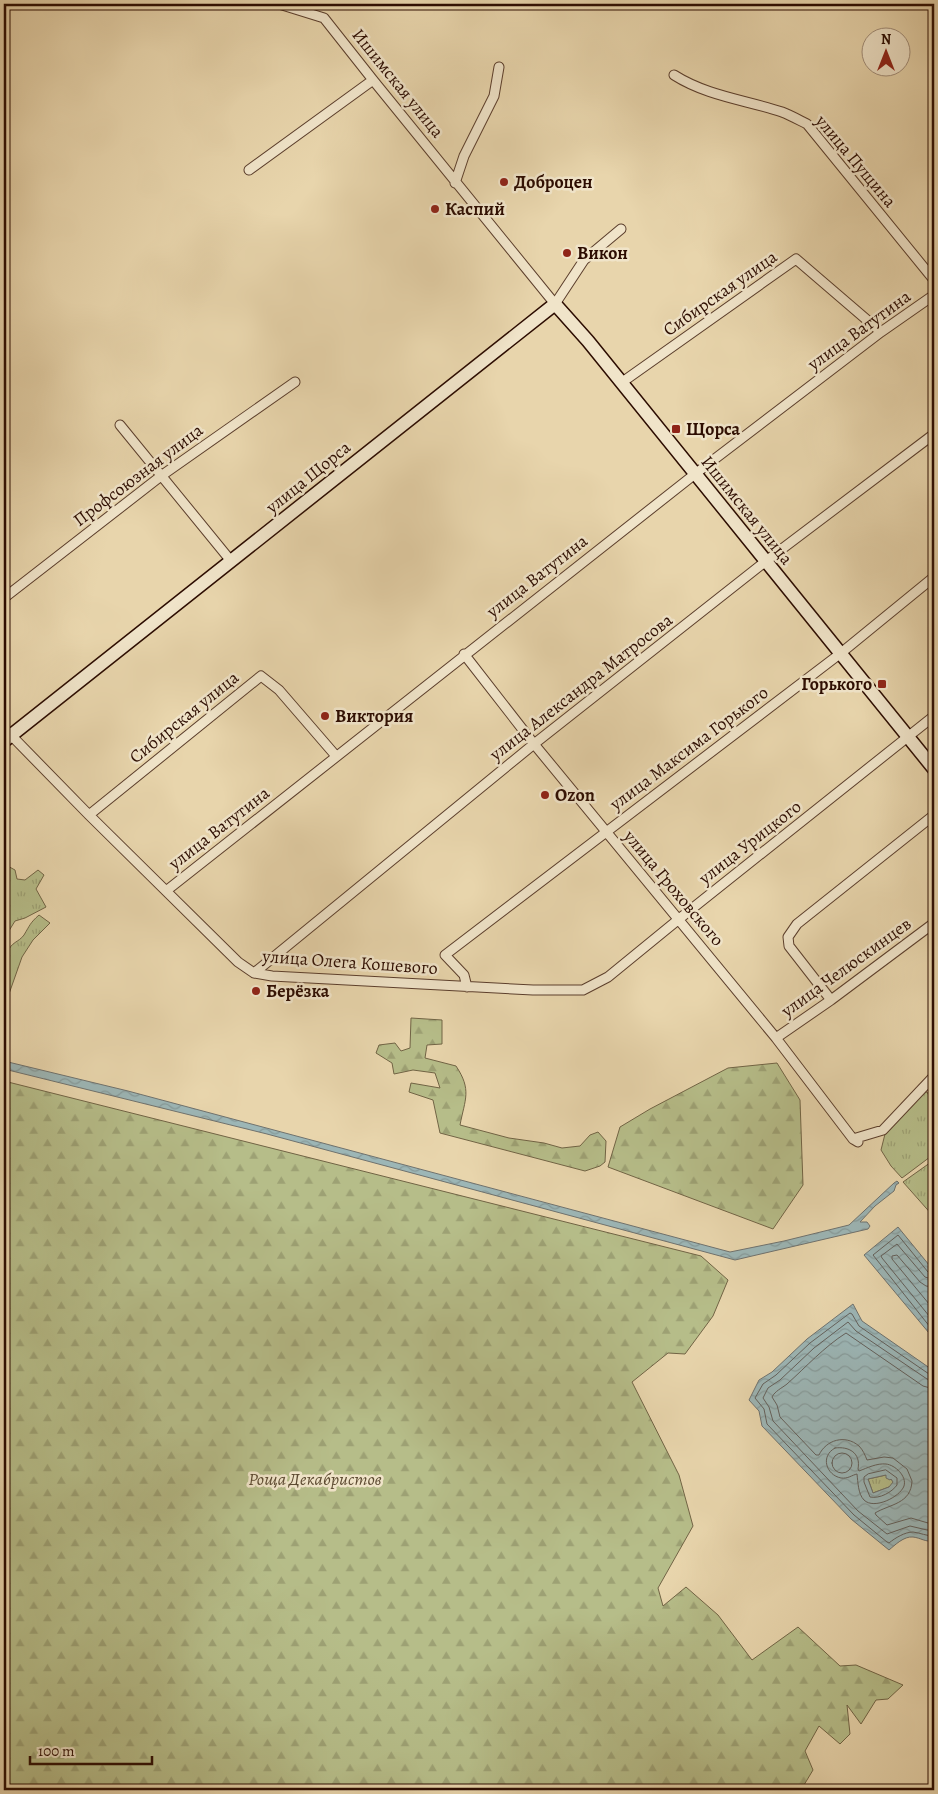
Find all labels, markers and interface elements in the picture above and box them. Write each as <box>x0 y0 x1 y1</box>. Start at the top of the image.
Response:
street label: Ишимская улица <box>347 23 450 143</box>
north arrow <box>860 28 910 78</box>
text: N <box>881 30 891 49</box>
street label: улица Пущина <box>810 109 902 213</box>
place label: Доброцен <box>514 170 593 194</box>
marker: Доброцен <box>498 176 510 188</box>
place label: Каспий <box>445 197 505 221</box>
marker: Каспий <box>429 203 441 215</box>
place label: Викон <box>577 241 628 265</box>
street label: Сибирская улица <box>658 244 782 341</box>
marker: Викон <box>561 247 573 259</box>
street label: улица Ватутина <box>802 284 916 376</box>
place label: Щорса <box>686 417 741 441</box>
street label: Профсоюзная улица <box>68 418 208 532</box>
marker: Щорса <box>670 423 682 435</box>
street label: улица Щорса <box>260 435 356 519</box>
street label: Ишимская улица <box>696 450 799 570</box>
street label: улица Ватутина <box>481 529 593 624</box>
street label: улица Александра Матросова <box>484 608 678 767</box>
street label: Сибирская улица <box>124 665 244 769</box>
place label: Горького <box>801 672 872 696</box>
marker: Горького <box>876 678 888 690</box>
street label: улица Максима Горького <box>604 680 773 816</box>
place label: Виктория <box>335 704 413 728</box>
marker: Виктория <box>319 710 331 722</box>
street label: улица Ватутина <box>163 781 275 876</box>
place label: Ozon <box>555 783 595 807</box>
marker: Ozon <box>539 789 551 801</box>
street label: улица Урицкого <box>693 794 806 890</box>
street label: улица Гроховского <box>618 824 730 951</box>
street label: улица Челюскинцев <box>775 912 916 1023</box>
street label: улица Олега Кошевого <box>260 944 439 980</box>
place label: Берёзка <box>266 979 330 1003</box>
marker: Берёзка <box>250 985 262 997</box>
park label: Роща Декабристов <box>248 1467 382 1491</box>
scale bar <box>30 1734 152 1766</box>
text: 100 m <box>38 1741 75 1761</box>

